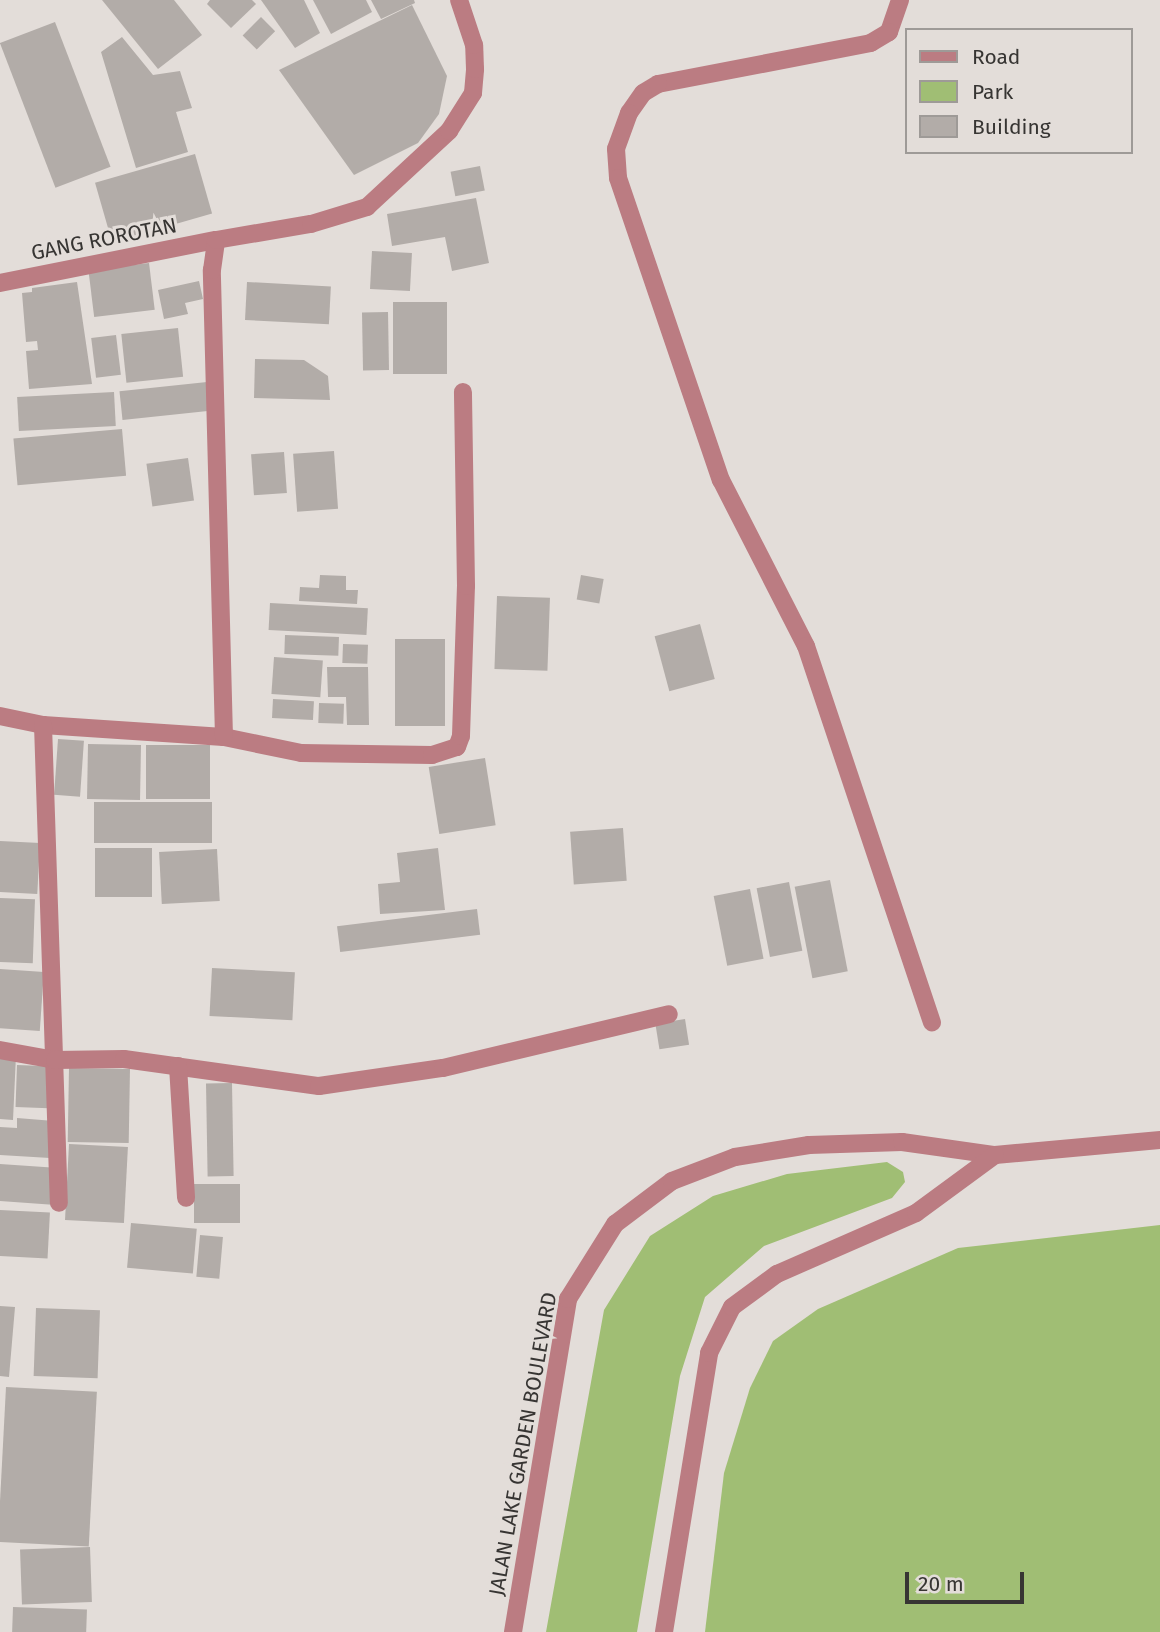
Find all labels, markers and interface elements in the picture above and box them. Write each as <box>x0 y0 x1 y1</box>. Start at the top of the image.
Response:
legend <box>904 28 1132 154</box>
text: Road <box>972 44 1020 70</box>
text: Park <box>972 79 1013 105</box>
text: Building <box>972 114 1051 140</box>
street label: GANG ROROTAN <box>29 213 179 265</box>
street label: JALAN LAKE GARDEN BOULEVARD <box>484 1290 562 1598</box>
scale bar <box>908 1558 1027 1602</box>
text: 20 m <box>918 1571 964 1597</box>

